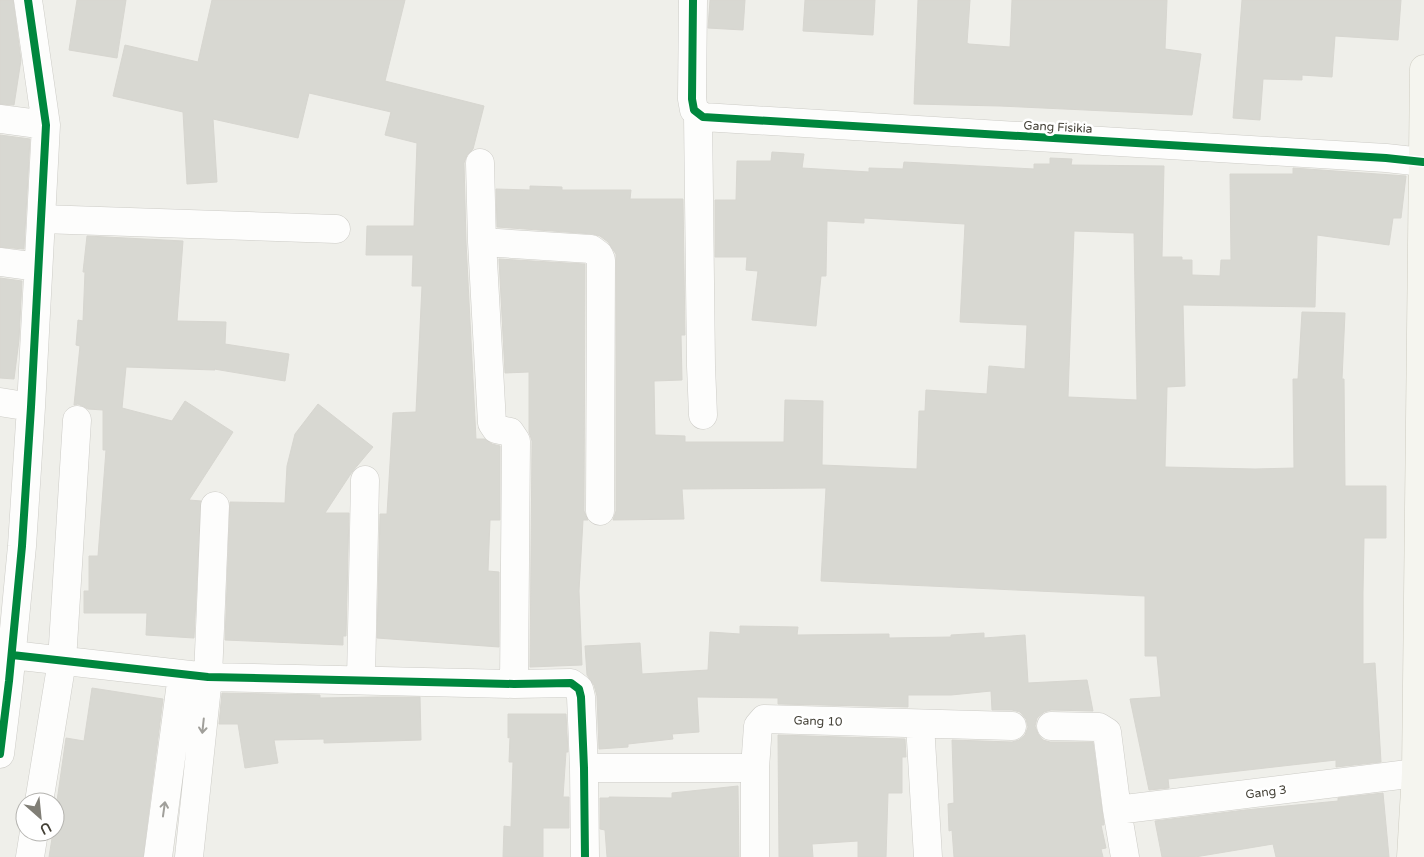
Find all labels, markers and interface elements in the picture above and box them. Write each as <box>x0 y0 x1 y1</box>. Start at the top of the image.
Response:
street label: Gang Fisikia <box>1023 118 1093 136</box>
street label: Gang 10 <box>793 713 843 729</box>
one-way arrow <box>198 717 208 733</box>
street label: Gang 3 <box>1245 783 1287 801</box>
north arrow <box>15 792 65 842</box>
one-way arrow <box>159 801 169 817</box>
text: U <box>37 818 54 838</box>

